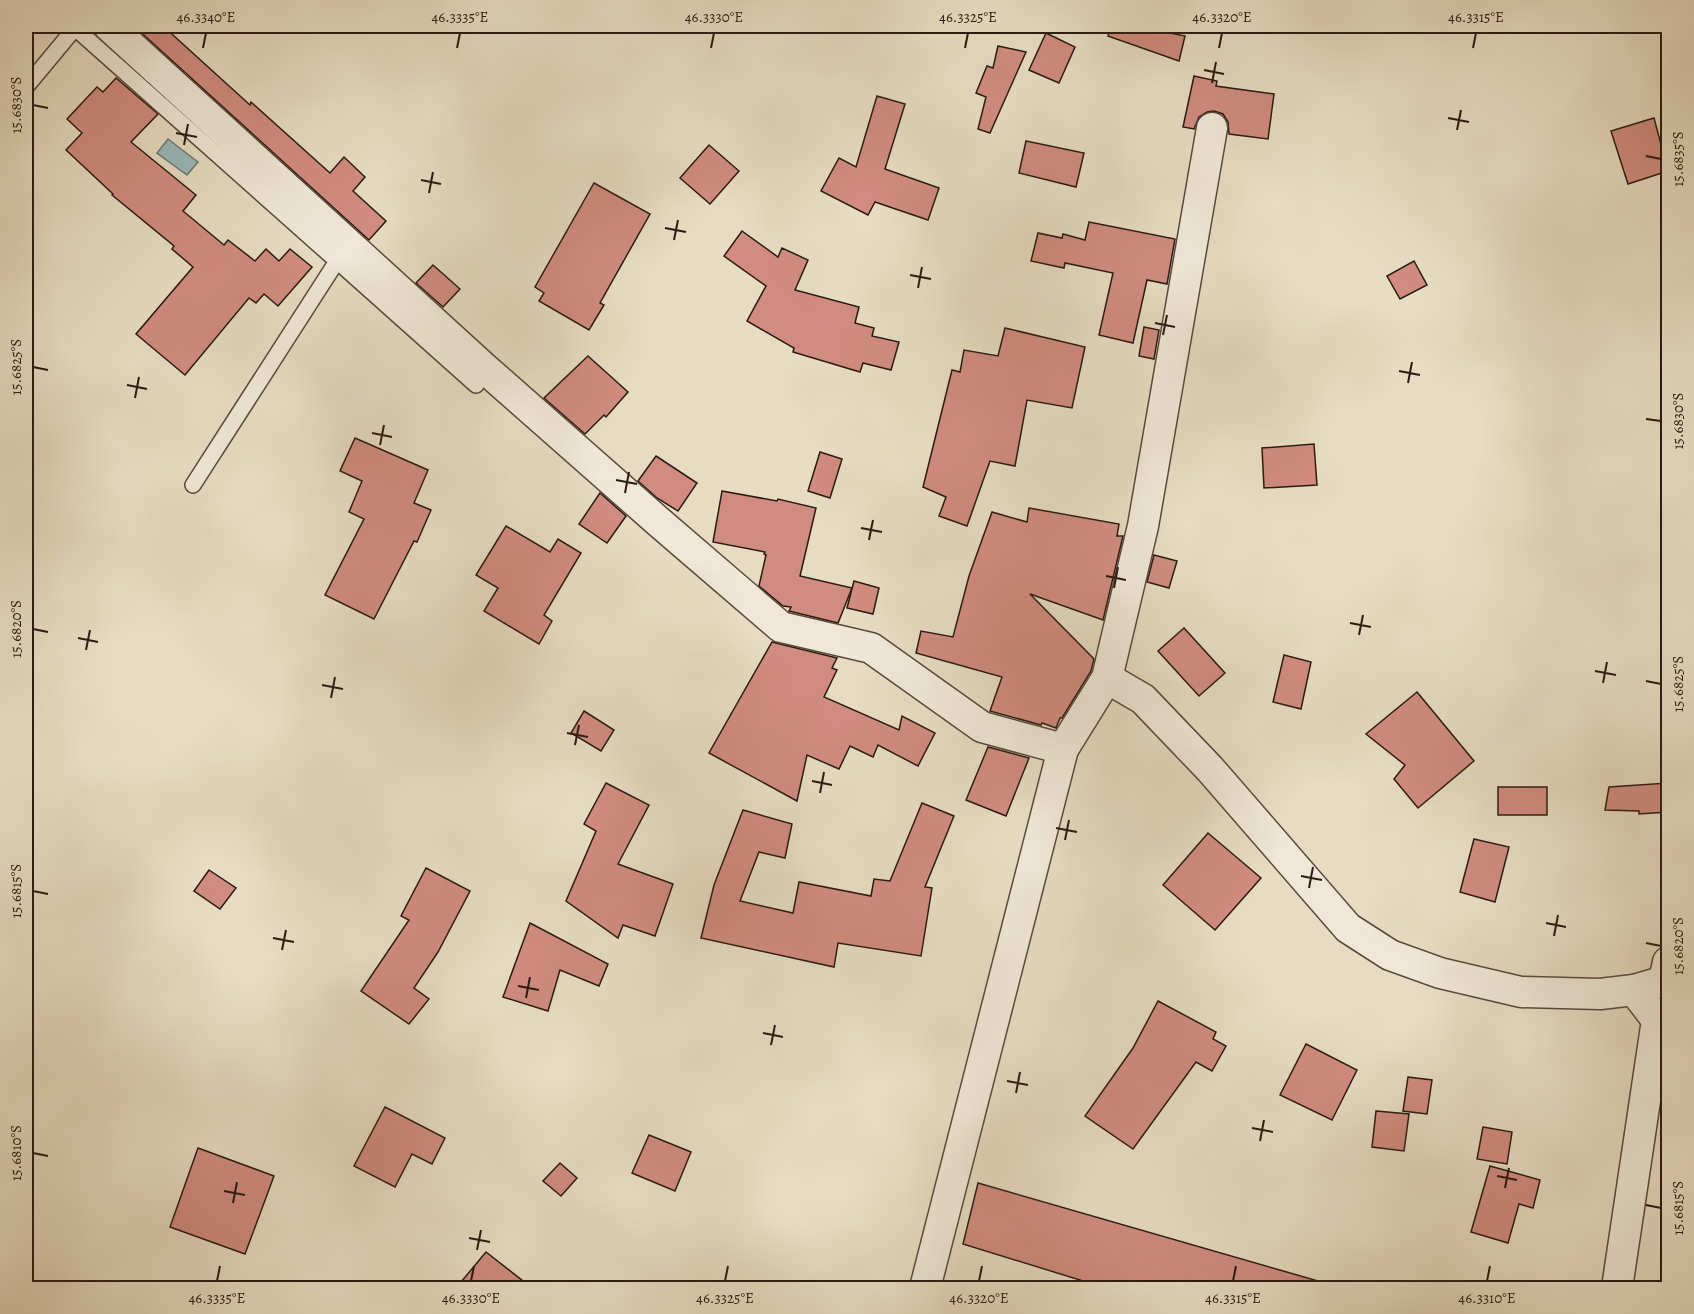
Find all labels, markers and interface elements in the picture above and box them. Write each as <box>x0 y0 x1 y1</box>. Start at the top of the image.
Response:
text: 46.3340°E <box>177 7 235 27</box>
text: 46.3335°E <box>432 7 488 27</box>
text: 46.3330°E <box>685 7 743 27</box>
text: 46.3325°E <box>939 7 997 27</box>
text: 46.3320°E <box>1192 7 1252 27</box>
text: 46.3315°E <box>1448 7 1504 27</box>
text: 15.6830°S <box>6 76 26 134</box>
text: 15.6835°S <box>1668 131 1688 187</box>
text: 15.6825°S <box>6 339 26 395</box>
text: 15.6830°S <box>1668 392 1688 450</box>
text: 15.6820°S <box>6 600 26 658</box>
text: 15.6825°S <box>1668 656 1688 712</box>
text: 15.6815°S <box>6 864 26 918</box>
text: 15.6820°S <box>1668 917 1688 975</box>
text: 15.6810°S <box>6 1125 26 1181</box>
text: 15.6815°S <box>1668 1181 1688 1235</box>
text: 46.3335°E <box>189 1288 245 1308</box>
text: 46.3330°E <box>442 1288 500 1308</box>
text: 46.3325°E <box>696 1288 754 1308</box>
text: 46.3320°E <box>949 1288 1009 1308</box>
text: 46.3315°E <box>1205 1288 1261 1308</box>
text: 46.3310°E <box>1458 1288 1516 1308</box>

